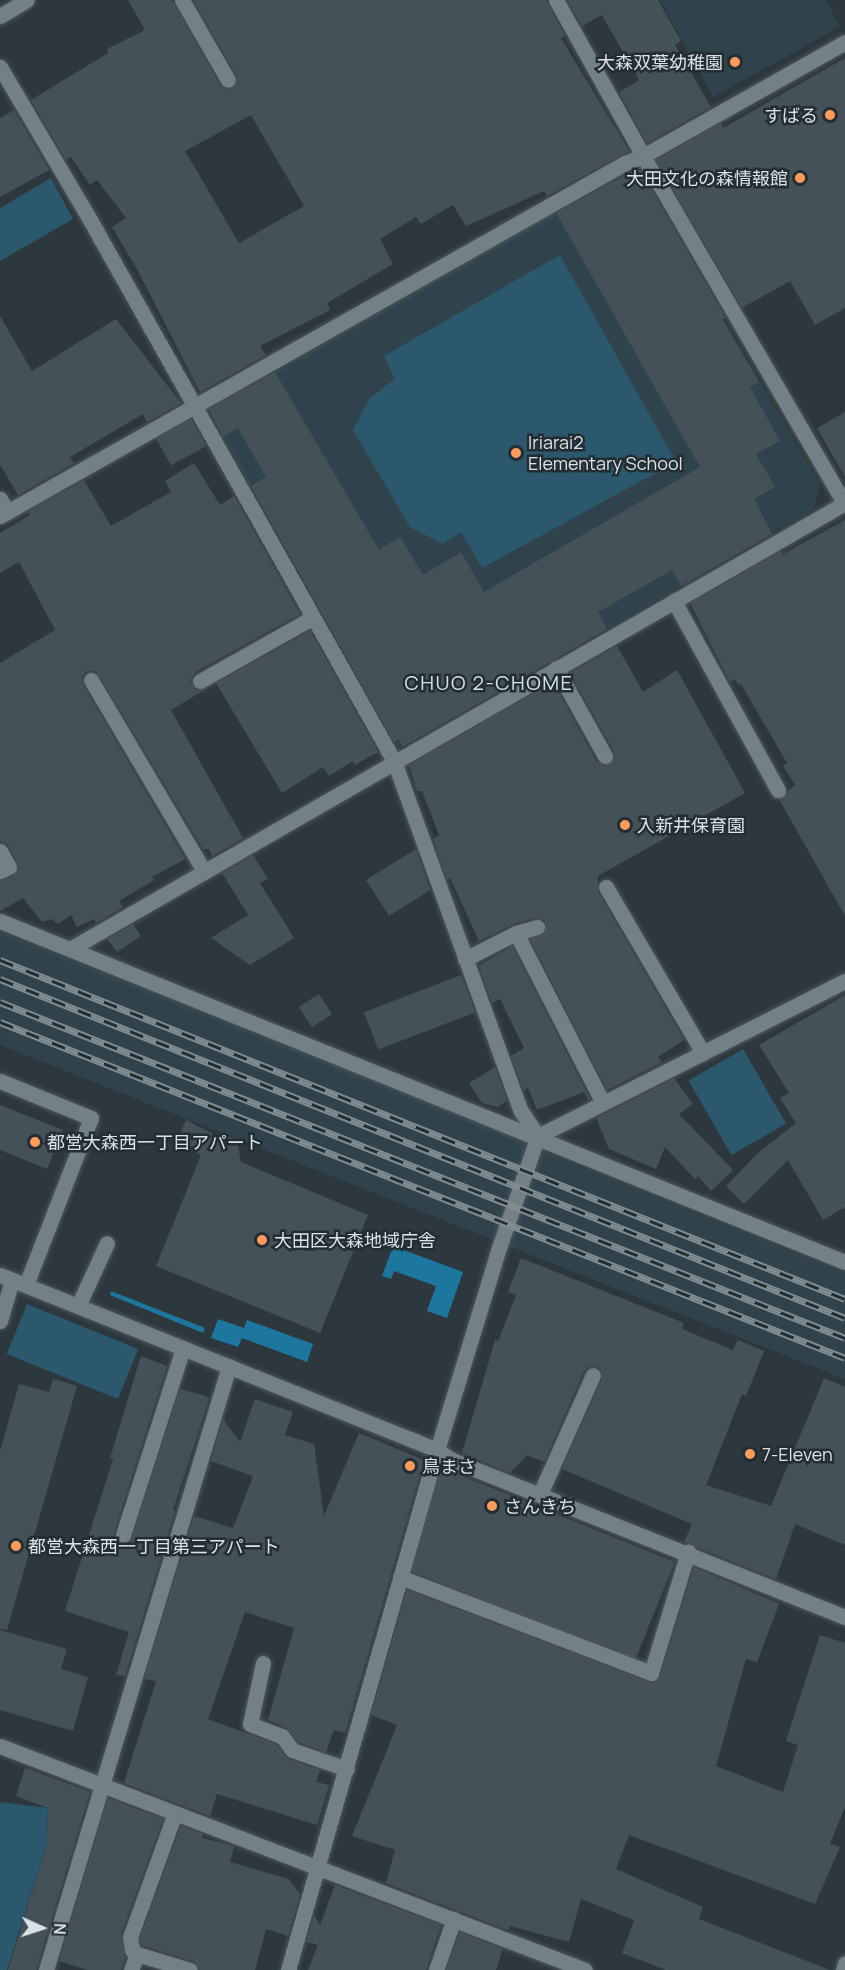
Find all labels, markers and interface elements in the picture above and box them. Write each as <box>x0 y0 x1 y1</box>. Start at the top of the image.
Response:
place label: 大森双葉幼稚園 <box>597 51 723 73</box>
marker: 大森双葉幼稚園 <box>728 55 742 69</box>
place label: すばる <box>764 104 818 126</box>
marker: すばる <box>823 108 837 122</box>
place label: 大田文化の森情報館 <box>626 167 788 189</box>
marker: 大田文化の森情報館 <box>793 171 807 185</box>
place label: Iriarai2 Elementary School <box>528 432 683 474</box>
marker: Iriarai2 Elementary School <box>509 446 523 460</box>
district label: CHUO 2-CHOME <box>405 670 573 694</box>
place label: 入新井保育園 <box>637 814 745 836</box>
marker: 入新井保育園 <box>618 818 632 832</box>
place label: 都営大森西一丁目アパート <box>47 1131 263 1153</box>
marker: 都営大森西一丁目アパート <box>28 1135 42 1149</box>
place label: 大田区大森地域庁舎 <box>274 1229 436 1251</box>
marker: 大田区大森地域庁舎 <box>255 1233 269 1247</box>
place label: 7-Eleven <box>762 1443 833 1465</box>
marker: 7-Eleven <box>743 1447 757 1461</box>
place label: 鳥まさ <box>422 1455 476 1477</box>
marker: 鳥まさ <box>403 1459 417 1473</box>
place label: さんきち <box>504 1495 576 1517</box>
marker: さんきち <box>485 1499 499 1513</box>
place label: 都営大森西一丁目第三アパート <box>28 1535 280 1557</box>
marker: 都営大森西一丁目第三アパート <box>9 1539 23 1553</box>
north arrow <box>12 1898 72 1958</box>
text: N <box>49 1923 71 1935</box>

